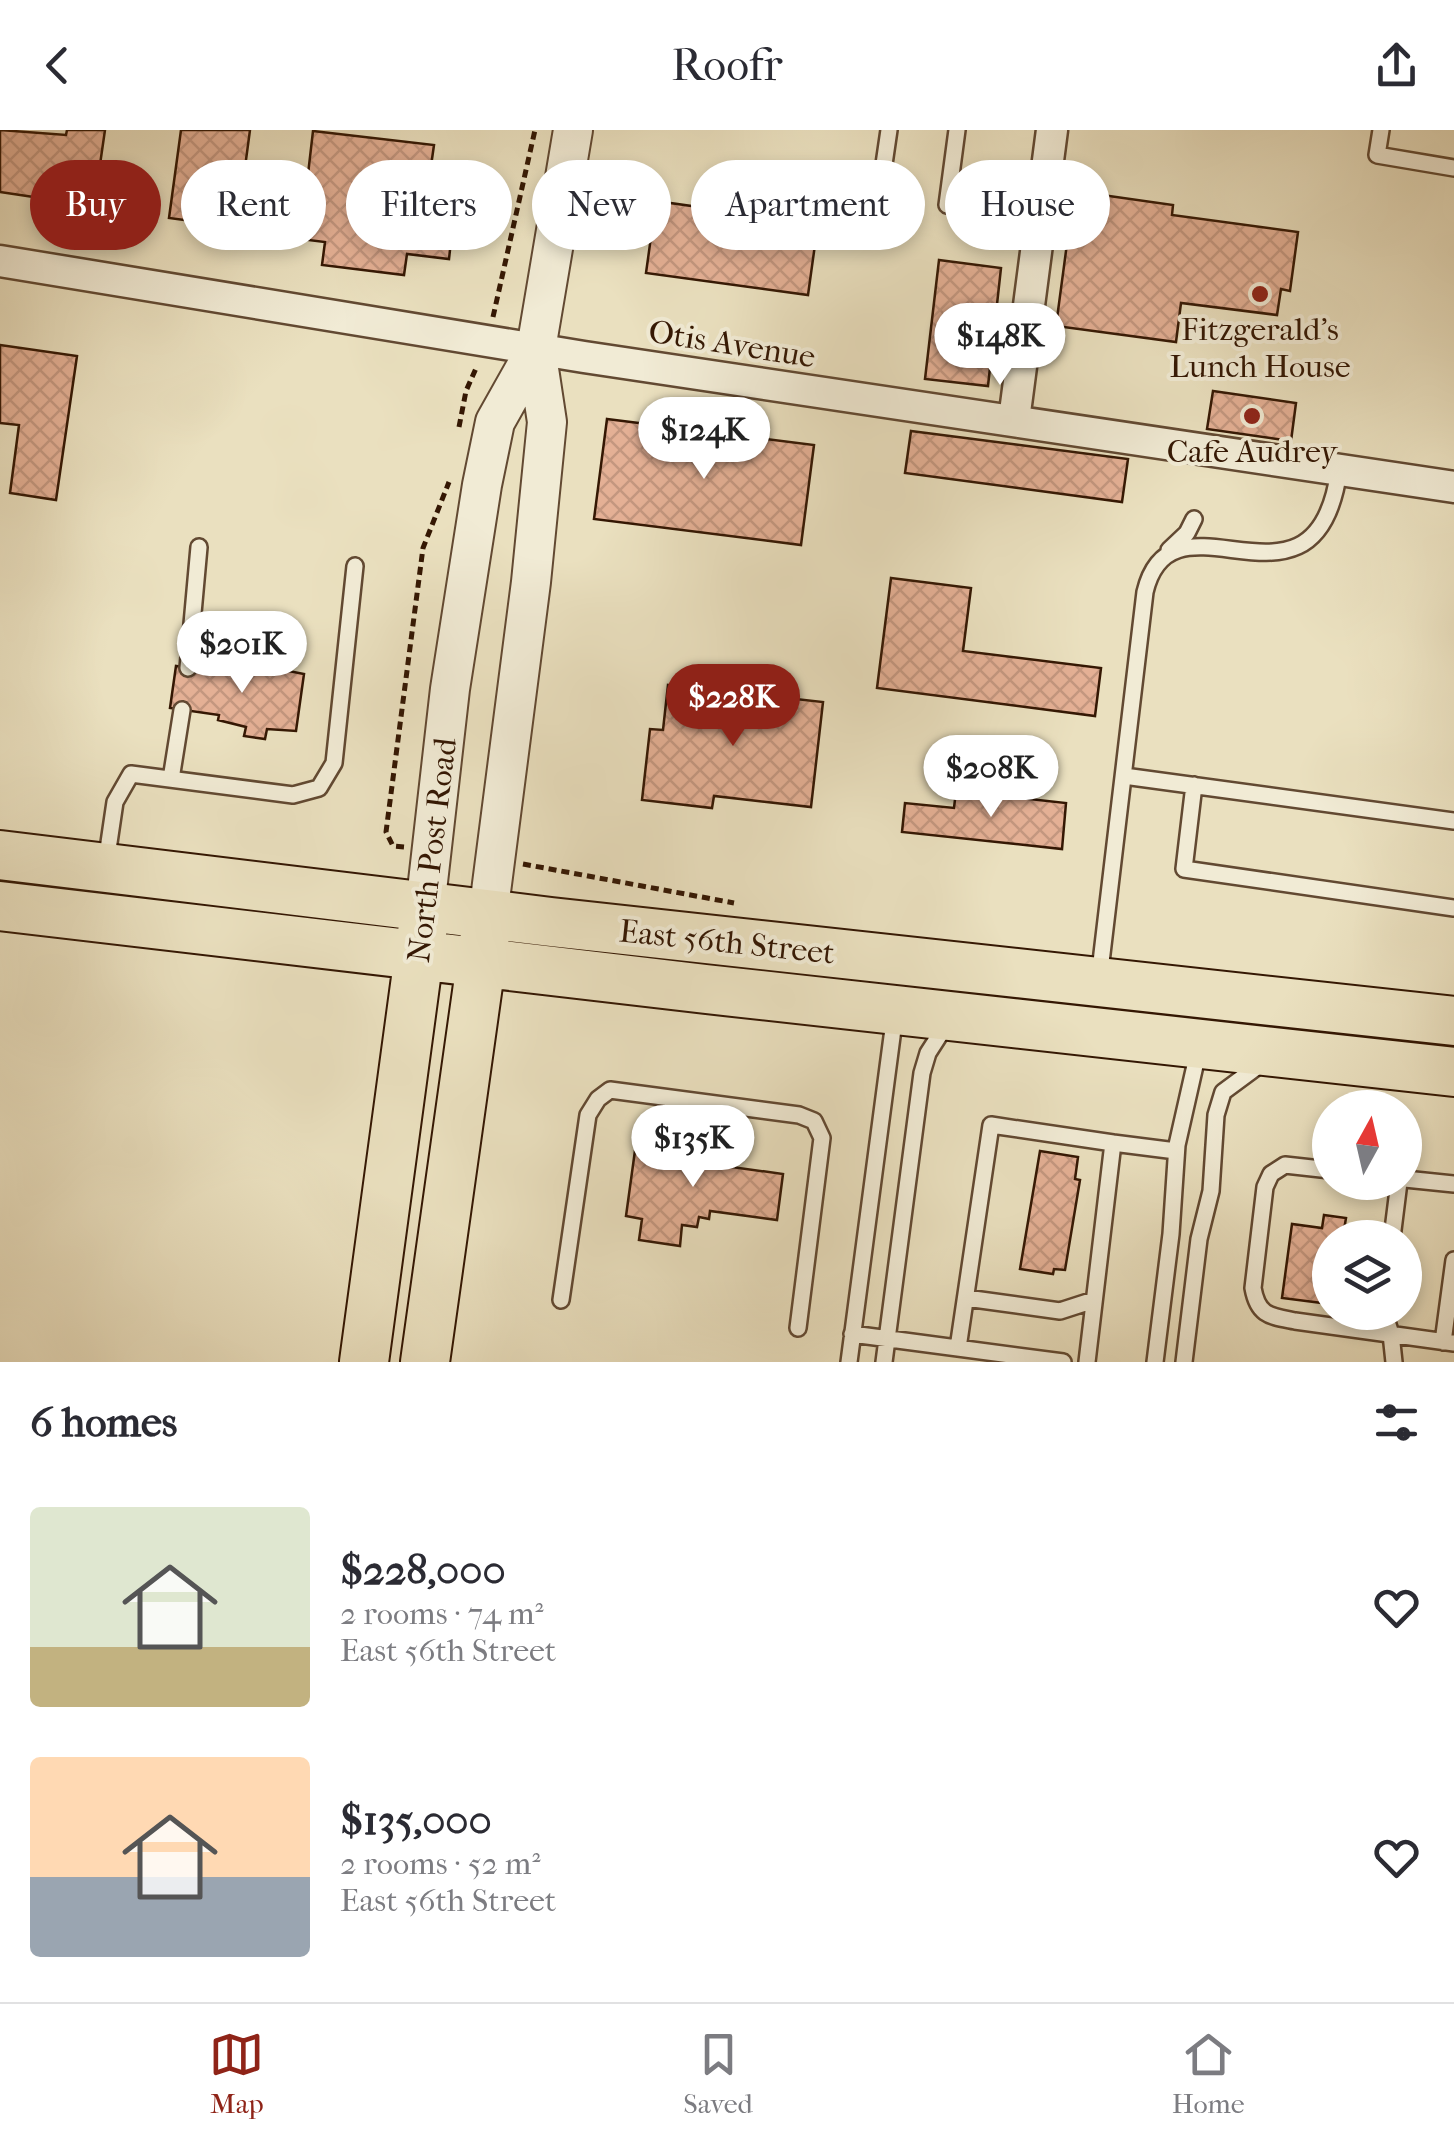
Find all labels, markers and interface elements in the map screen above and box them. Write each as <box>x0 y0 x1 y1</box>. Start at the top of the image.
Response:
icon: back <box>30 38 85 93</box>
icon: share <box>1369 38 1424 93</box>
text: Roofr <box>671 39 783 92</box>
chip: Buy <box>30 160 161 250</box>
chip: Rent <box>181 160 326 250</box>
chip: Filters <box>346 160 512 250</box>
chip: New <box>532 160 671 250</box>
chip: Apartment <box>691 160 925 250</box>
chip: House <box>945 160 1110 250</box>
marker: Fitzgerald's Lunch House <box>1249 283 1271 305</box>
pin: $148K <box>930 303 1070 388</box>
place label: Fitzgerald's Lunch House <box>1169 311 1351 385</box>
street label: Otis Avenue <box>646 313 818 375</box>
text: $148K <box>956 317 1044 354</box>
pin: $124K <box>634 397 774 482</box>
marker: Cafe Audrey <box>1241 405 1263 427</box>
text: $124K <box>660 411 748 448</box>
place label: Cafe Audrey <box>1167 433 1338 470</box>
pin: $201K <box>172 611 312 696</box>
text: $201K <box>199 625 285 662</box>
pin: $228K <box>663 664 803 749</box>
text: $228K <box>688 678 778 715</box>
street label: North Post Road <box>400 735 464 964</box>
pin: $208K <box>921 735 1061 820</box>
text: $208K <box>945 749 1037 786</box>
street label: East 56th Street <box>618 912 837 972</box>
north arrow <box>1312 1090 1422 1200</box>
map controls <box>1312 1090 1422 1330</box>
pin: $135K <box>623 1105 763 1190</box>
text: $135K <box>653 1119 733 1156</box>
button: layers <box>1312 1220 1422 1330</box>
icon: filters <box>1369 1395 1424 1450</box>
text: 6 homes <box>30 1398 177 1447</box>
text: $228,000 <box>340 1546 506 1595</box>
icon: home <box>110 1547 230 1667</box>
icon: heart <box>1369 1580 1424 1635</box>
text: 2 rooms · 74 m² <box>340 1595 544 1632</box>
text: East 56th Street <box>340 1632 556 1669</box>
text: $135,000 <box>340 1796 492 1845</box>
icon: home <box>110 1797 230 1917</box>
icon: heart <box>1369 1830 1424 1885</box>
text: 2 rooms · 52 m² <box>340 1845 540 1882</box>
text: East 56th Street <box>340 1882 556 1919</box>
tab: Map <box>209 2027 264 2120</box>
tab: Saved <box>683 2027 753 2120</box>
tab: Home <box>1172 2027 1245 2120</box>

